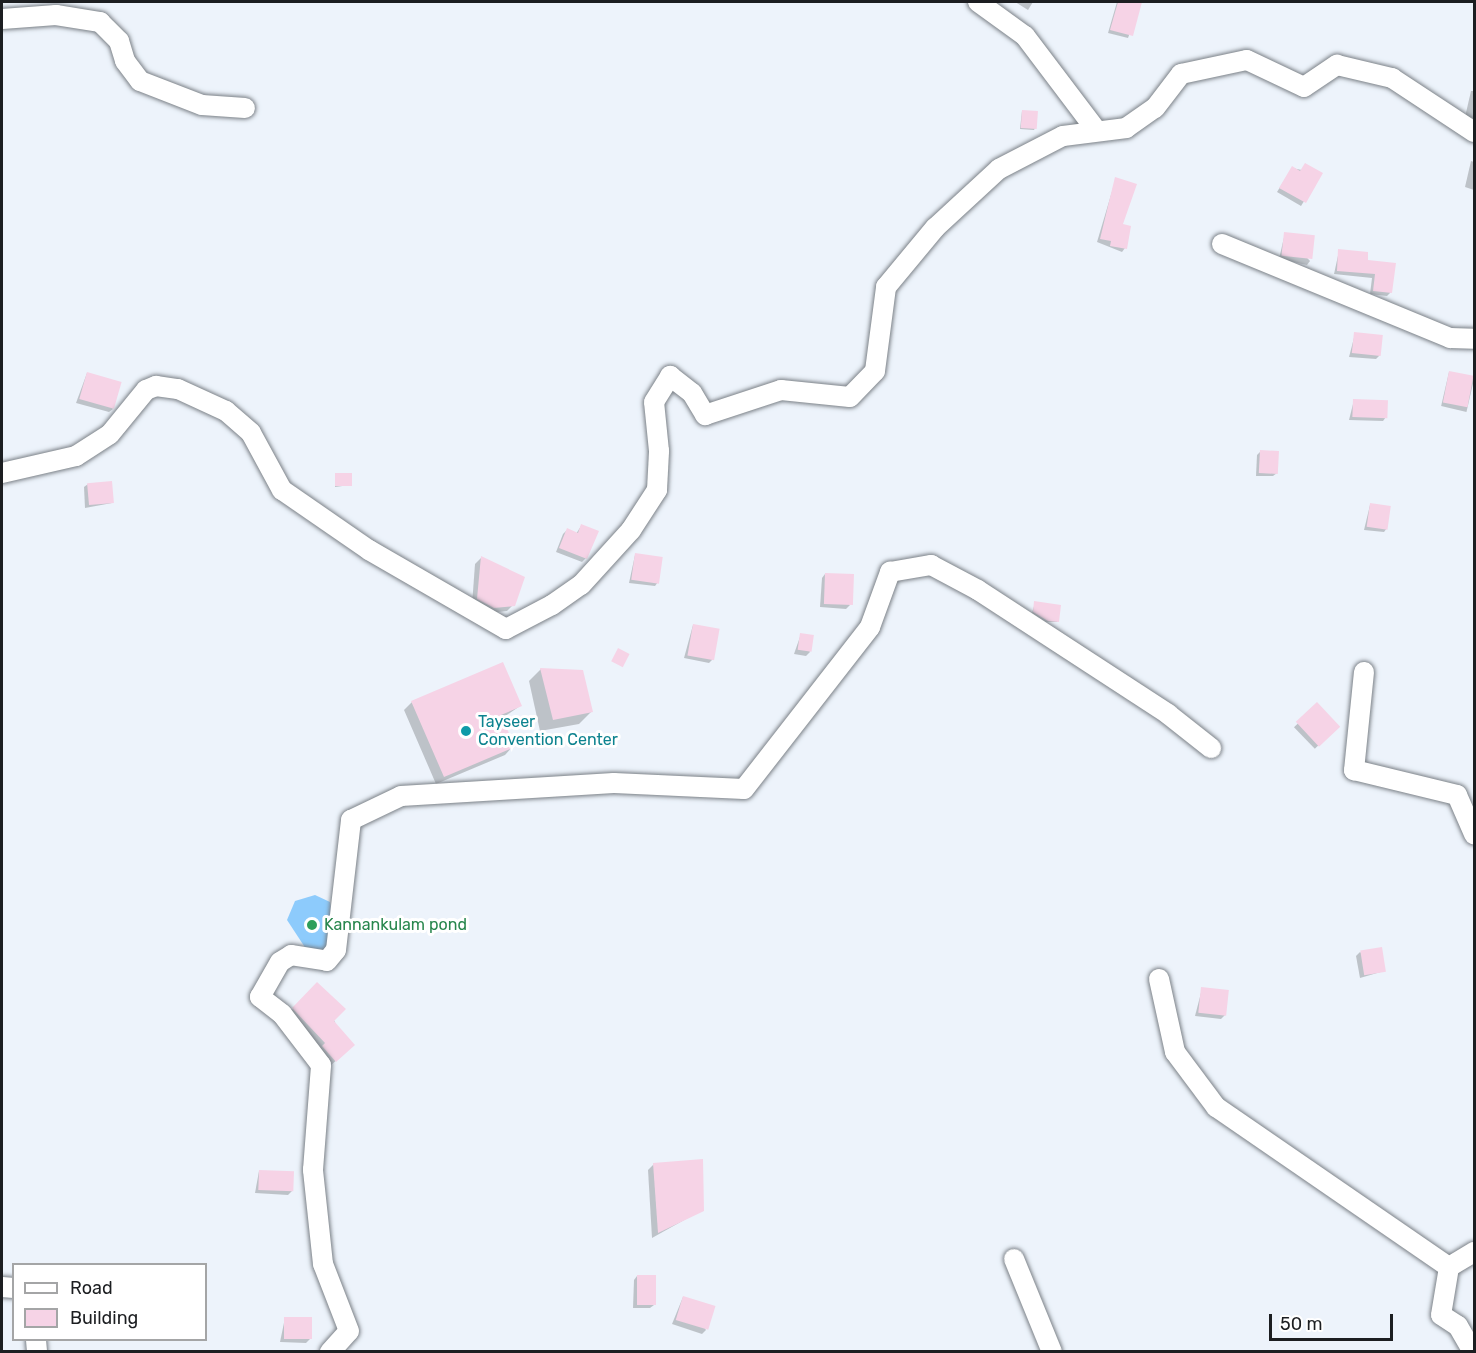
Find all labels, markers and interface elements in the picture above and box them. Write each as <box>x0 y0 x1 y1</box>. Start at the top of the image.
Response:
place label: Tayseer Convention Center <box>478 712 618 750</box>
marker: Tayseer Convention Center <box>459 724 473 738</box>
place label: Kannankulam pond <box>324 915 467 935</box>
marker: Kannankulam pond <box>305 918 319 932</box>
legend <box>12 1263 207 1341</box>
text: Road <box>70 1277 113 1299</box>
scale bar <box>1272 1302 1396 1340</box>
text: Building <box>70 1307 138 1329</box>
text: 50 m <box>1280 1313 1323 1335</box>

